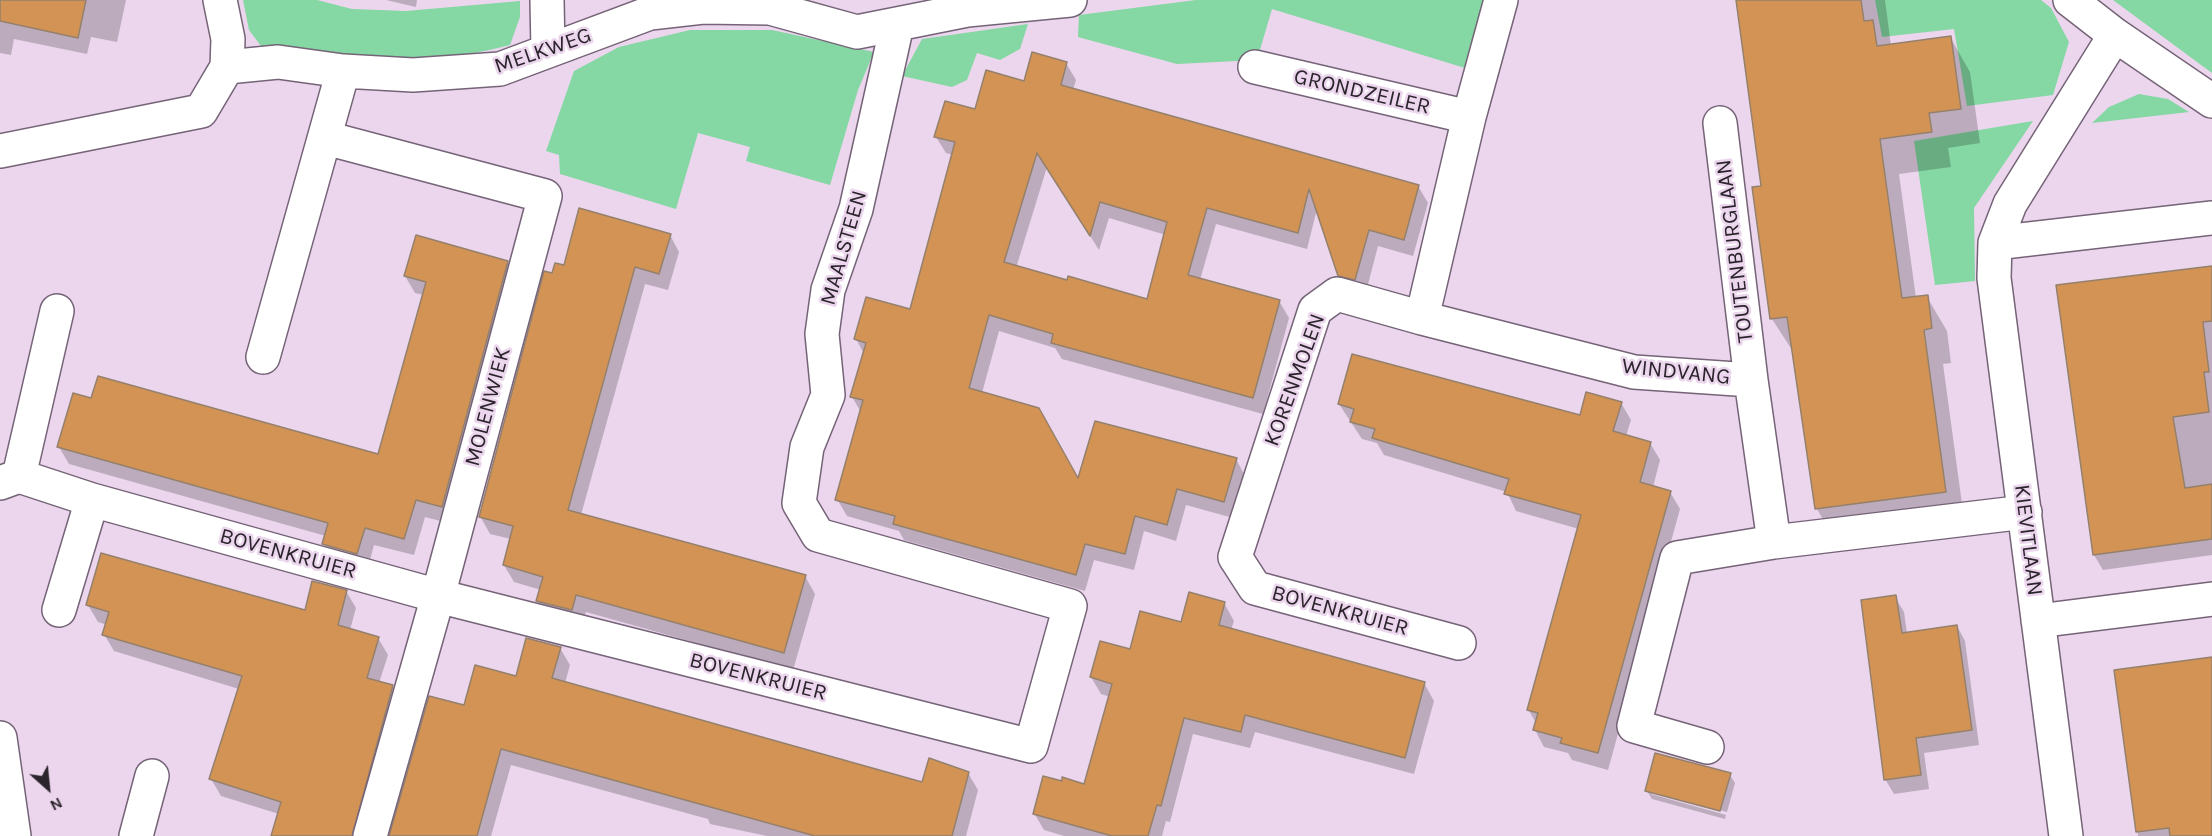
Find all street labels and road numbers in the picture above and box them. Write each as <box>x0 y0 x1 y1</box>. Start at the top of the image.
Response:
street label: MELKWEG <box>491 22 595 80</box>
street label: GRONDZEILER <box>1291 63 1433 121</box>
street label: TOUTENBURGLAAN <box>1711 158 1759 344</box>
street label: MAALSTEEN <box>815 188 873 308</box>
street label: KORENMOLEN <box>1259 310 1331 450</box>
street label: MOLENWIEK <box>459 345 517 469</box>
street label: WINDVANG <box>1620 353 1732 391</box>
street label: KIEVITLAAN <box>2008 483 2048 597</box>
street label: BOVENKRUIER <box>217 523 359 585</box>
street label: BOVENKRUIER <box>1269 580 1411 642</box>
street label: BOVENKRUIER <box>687 647 829 707</box>

